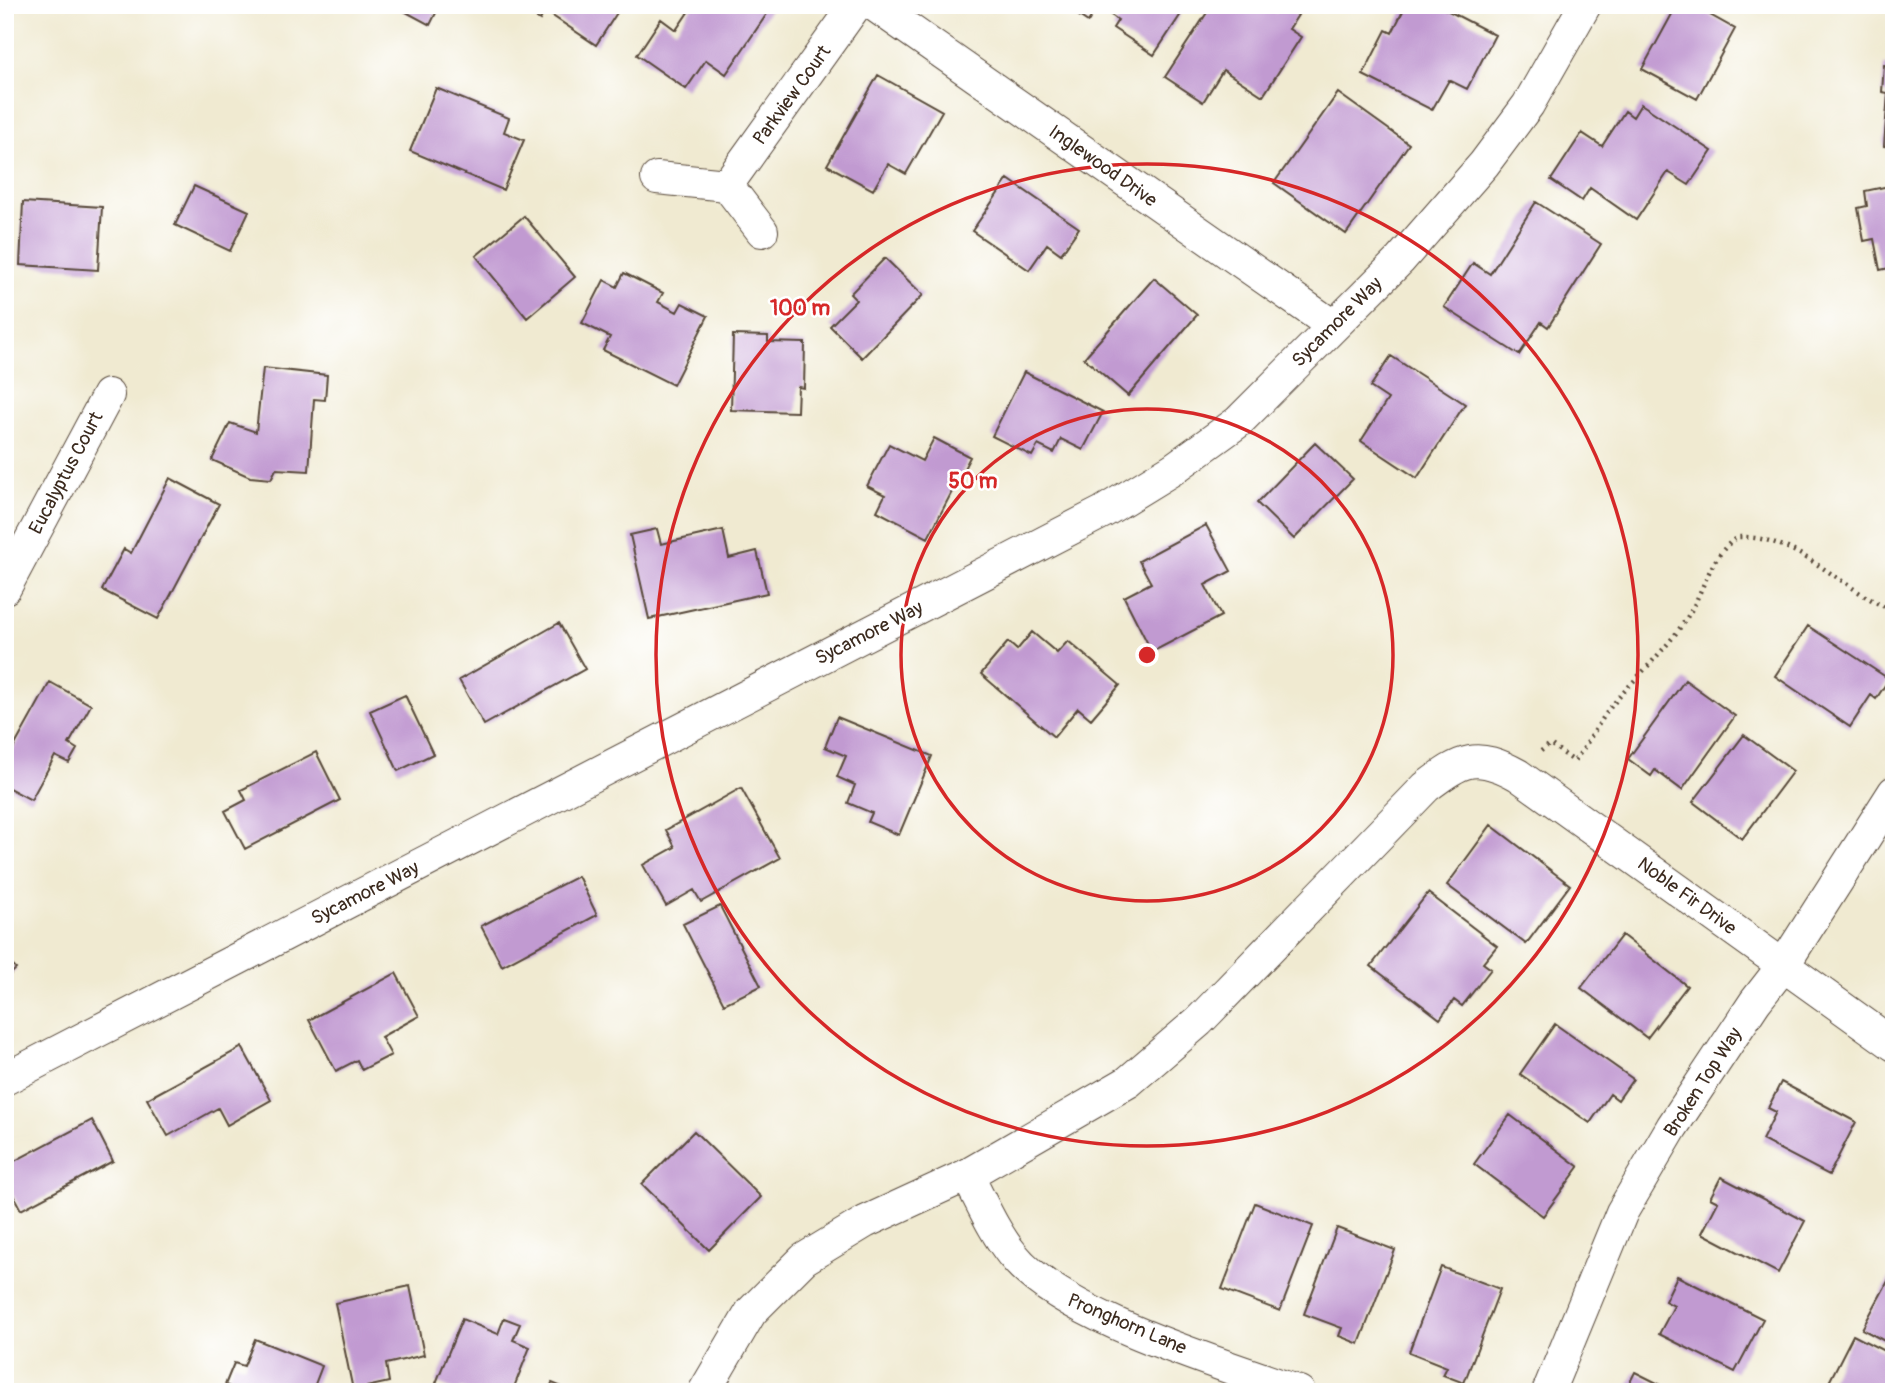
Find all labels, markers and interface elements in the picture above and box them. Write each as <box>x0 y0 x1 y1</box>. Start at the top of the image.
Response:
street label: Parkview Court <box>748 40 836 150</box>
street label: Inglewood Drive <box>1044 120 1162 213</box>
street label: Sycamore Way <box>1287 272 1387 372</box>
text: 100 m <box>770 295 830 322</box>
street label: Eucalyptus Court <box>24 407 109 538</box>
text: 50 m <box>949 468 998 495</box>
street label: Sycamore Way <box>811 596 927 670</box>
centre of rings <box>1135 643 1159 667</box>
street label: Noble Fir Drive <box>1633 852 1742 940</box>
street label: Sycamore Way <box>307 856 423 930</box>
street label: Broken Top Way <box>1659 1023 1747 1141</box>
street label: Pronghorn Lane <box>1064 1288 1191 1360</box>

